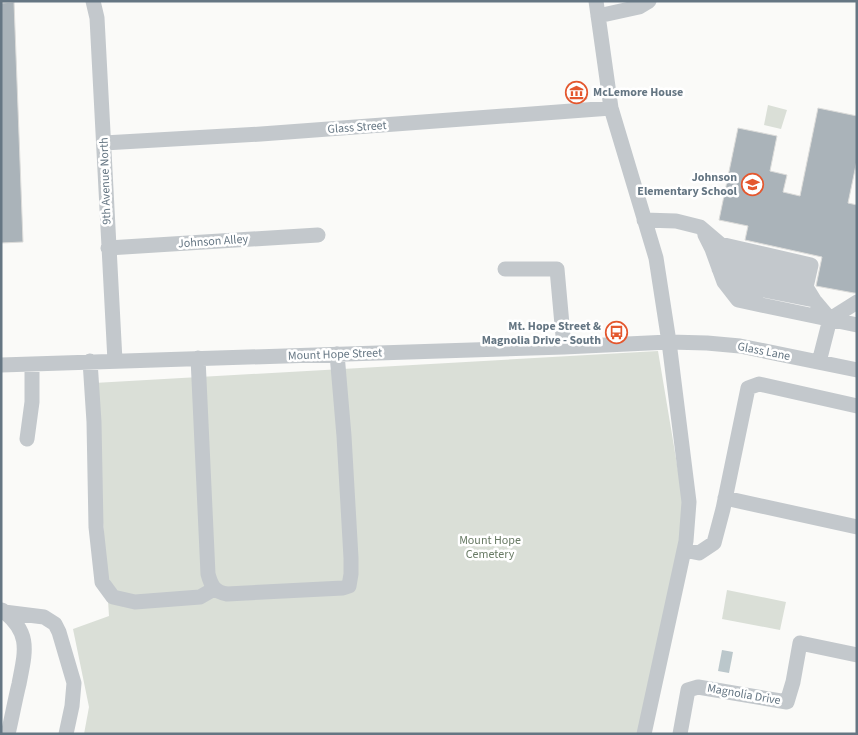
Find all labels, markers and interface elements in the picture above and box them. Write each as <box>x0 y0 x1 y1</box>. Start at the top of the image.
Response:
museum icon: McLemore House <box>565 80 589 104</box>
place label: McLemore House <box>593 84 683 101</box>
street label: Glass Street <box>327 117 387 138</box>
street label: 9th Avenue North <box>95 137 116 225</box>
place label: Johnson Elementary School <box>637 169 738 200</box>
school or university icon: Johnson Elementary School <box>741 172 765 196</box>
street label: Johnson Alley <box>177 231 249 252</box>
place label: Mt. Hope Street & Magnolia Drive - South <box>482 318 601 349</box>
bus stop icon: Mt. Hope Street & Magnolia Drive - South <box>605 321 629 345</box>
street label: Glass Lane <box>736 338 792 365</box>
street label: Mount Hope Street <box>288 344 382 365</box>
park label: Mount Hope Cemetery <box>459 532 521 563</box>
street label: Magnolia Drive <box>706 680 782 709</box>

